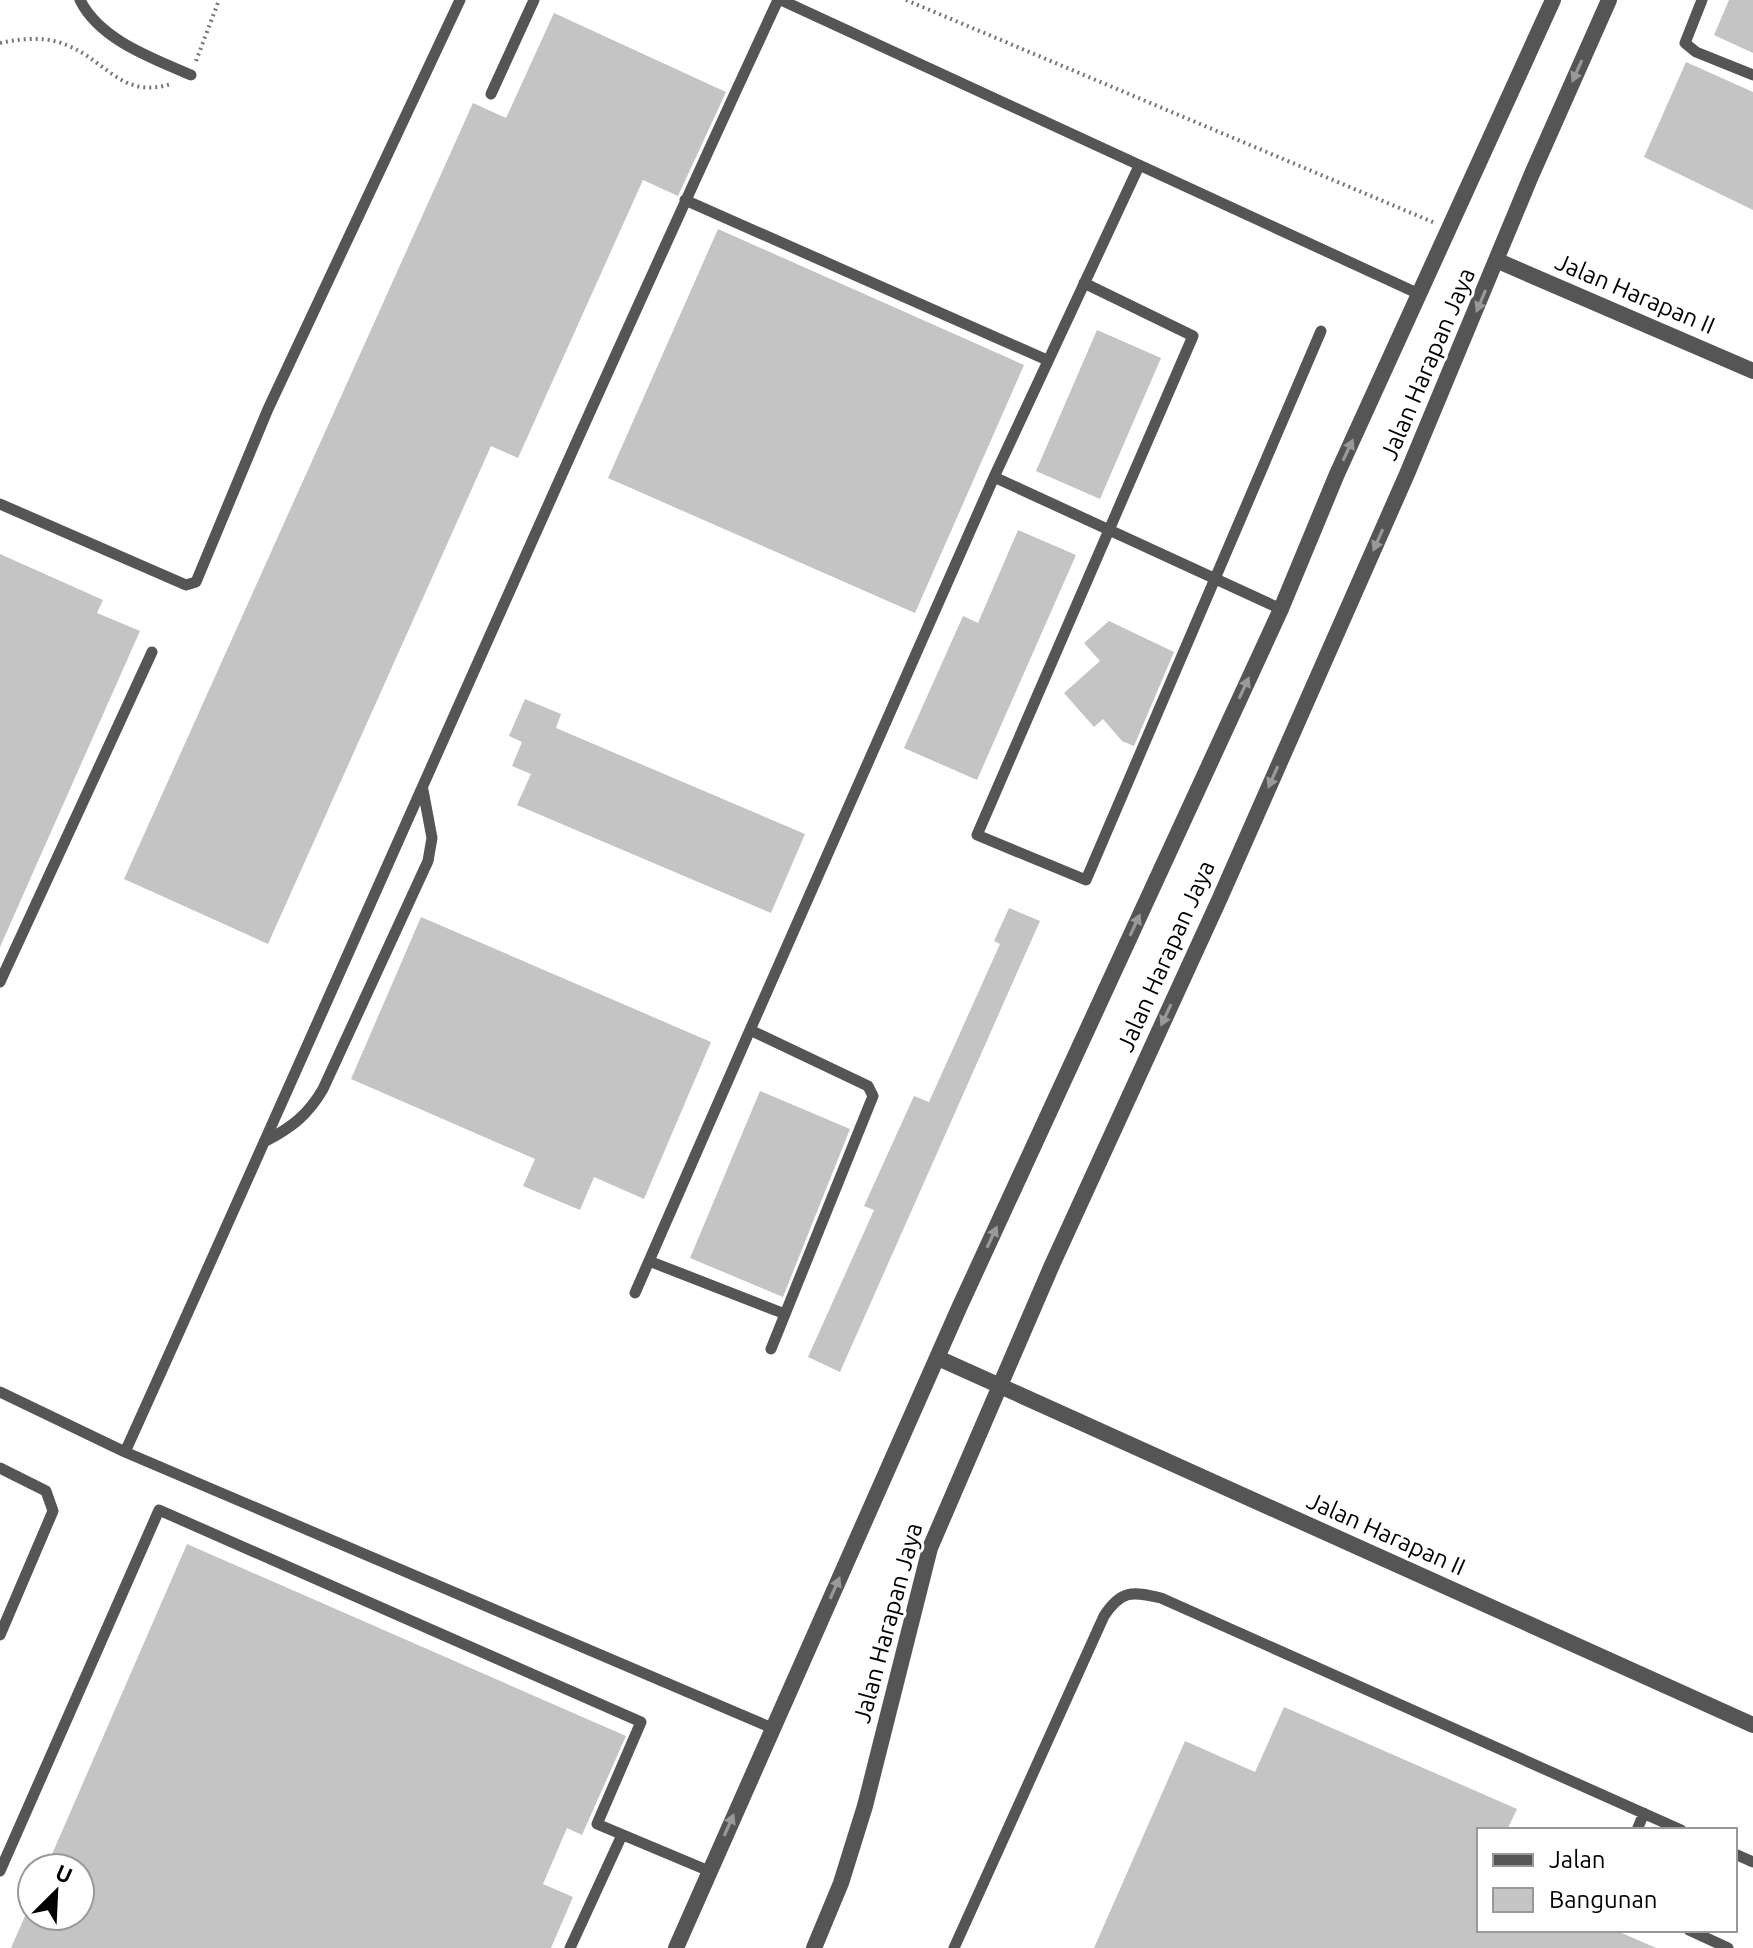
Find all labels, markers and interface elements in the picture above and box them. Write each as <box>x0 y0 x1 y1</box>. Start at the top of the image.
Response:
one-way arrow <box>1571 59 1584 83</box>
street label: Jalan Harapan II <box>1552 248 1719 339</box>
street label: Jalan Harapan Jaya <box>1375 264 1480 464</box>
one-way arrow <box>1474 289 1487 313</box>
one-way arrow <box>1341 438 1355 462</box>
one-way arrow <box>1371 528 1384 551</box>
one-way arrow <box>1237 677 1251 700</box>
one-way arrow <box>1266 766 1279 789</box>
street label: Jalan Harapan Jaya <box>1111 856 1220 1055</box>
one-way arrow <box>1129 913 1142 936</box>
one-way arrow <box>1159 1003 1173 1026</box>
one-way arrow <box>985 1225 999 1249</box>
street label: Jalan Harapan II <box>1303 1487 1470 1581</box>
street label: Jalan Harapan Jaya <box>848 1520 927 1726</box>
one-way arrow <box>828 1576 842 1599</box>
one-way arrow <box>723 1813 736 1837</box>
legend <box>1477 1828 1737 1932</box>
text: Jalan <box>1549 1846 1606 1873</box>
north arrow <box>16 1852 96 1932</box>
text: U <box>52 1859 76 1888</box>
text: Bangunan <box>1549 1886 1658 1913</box>

